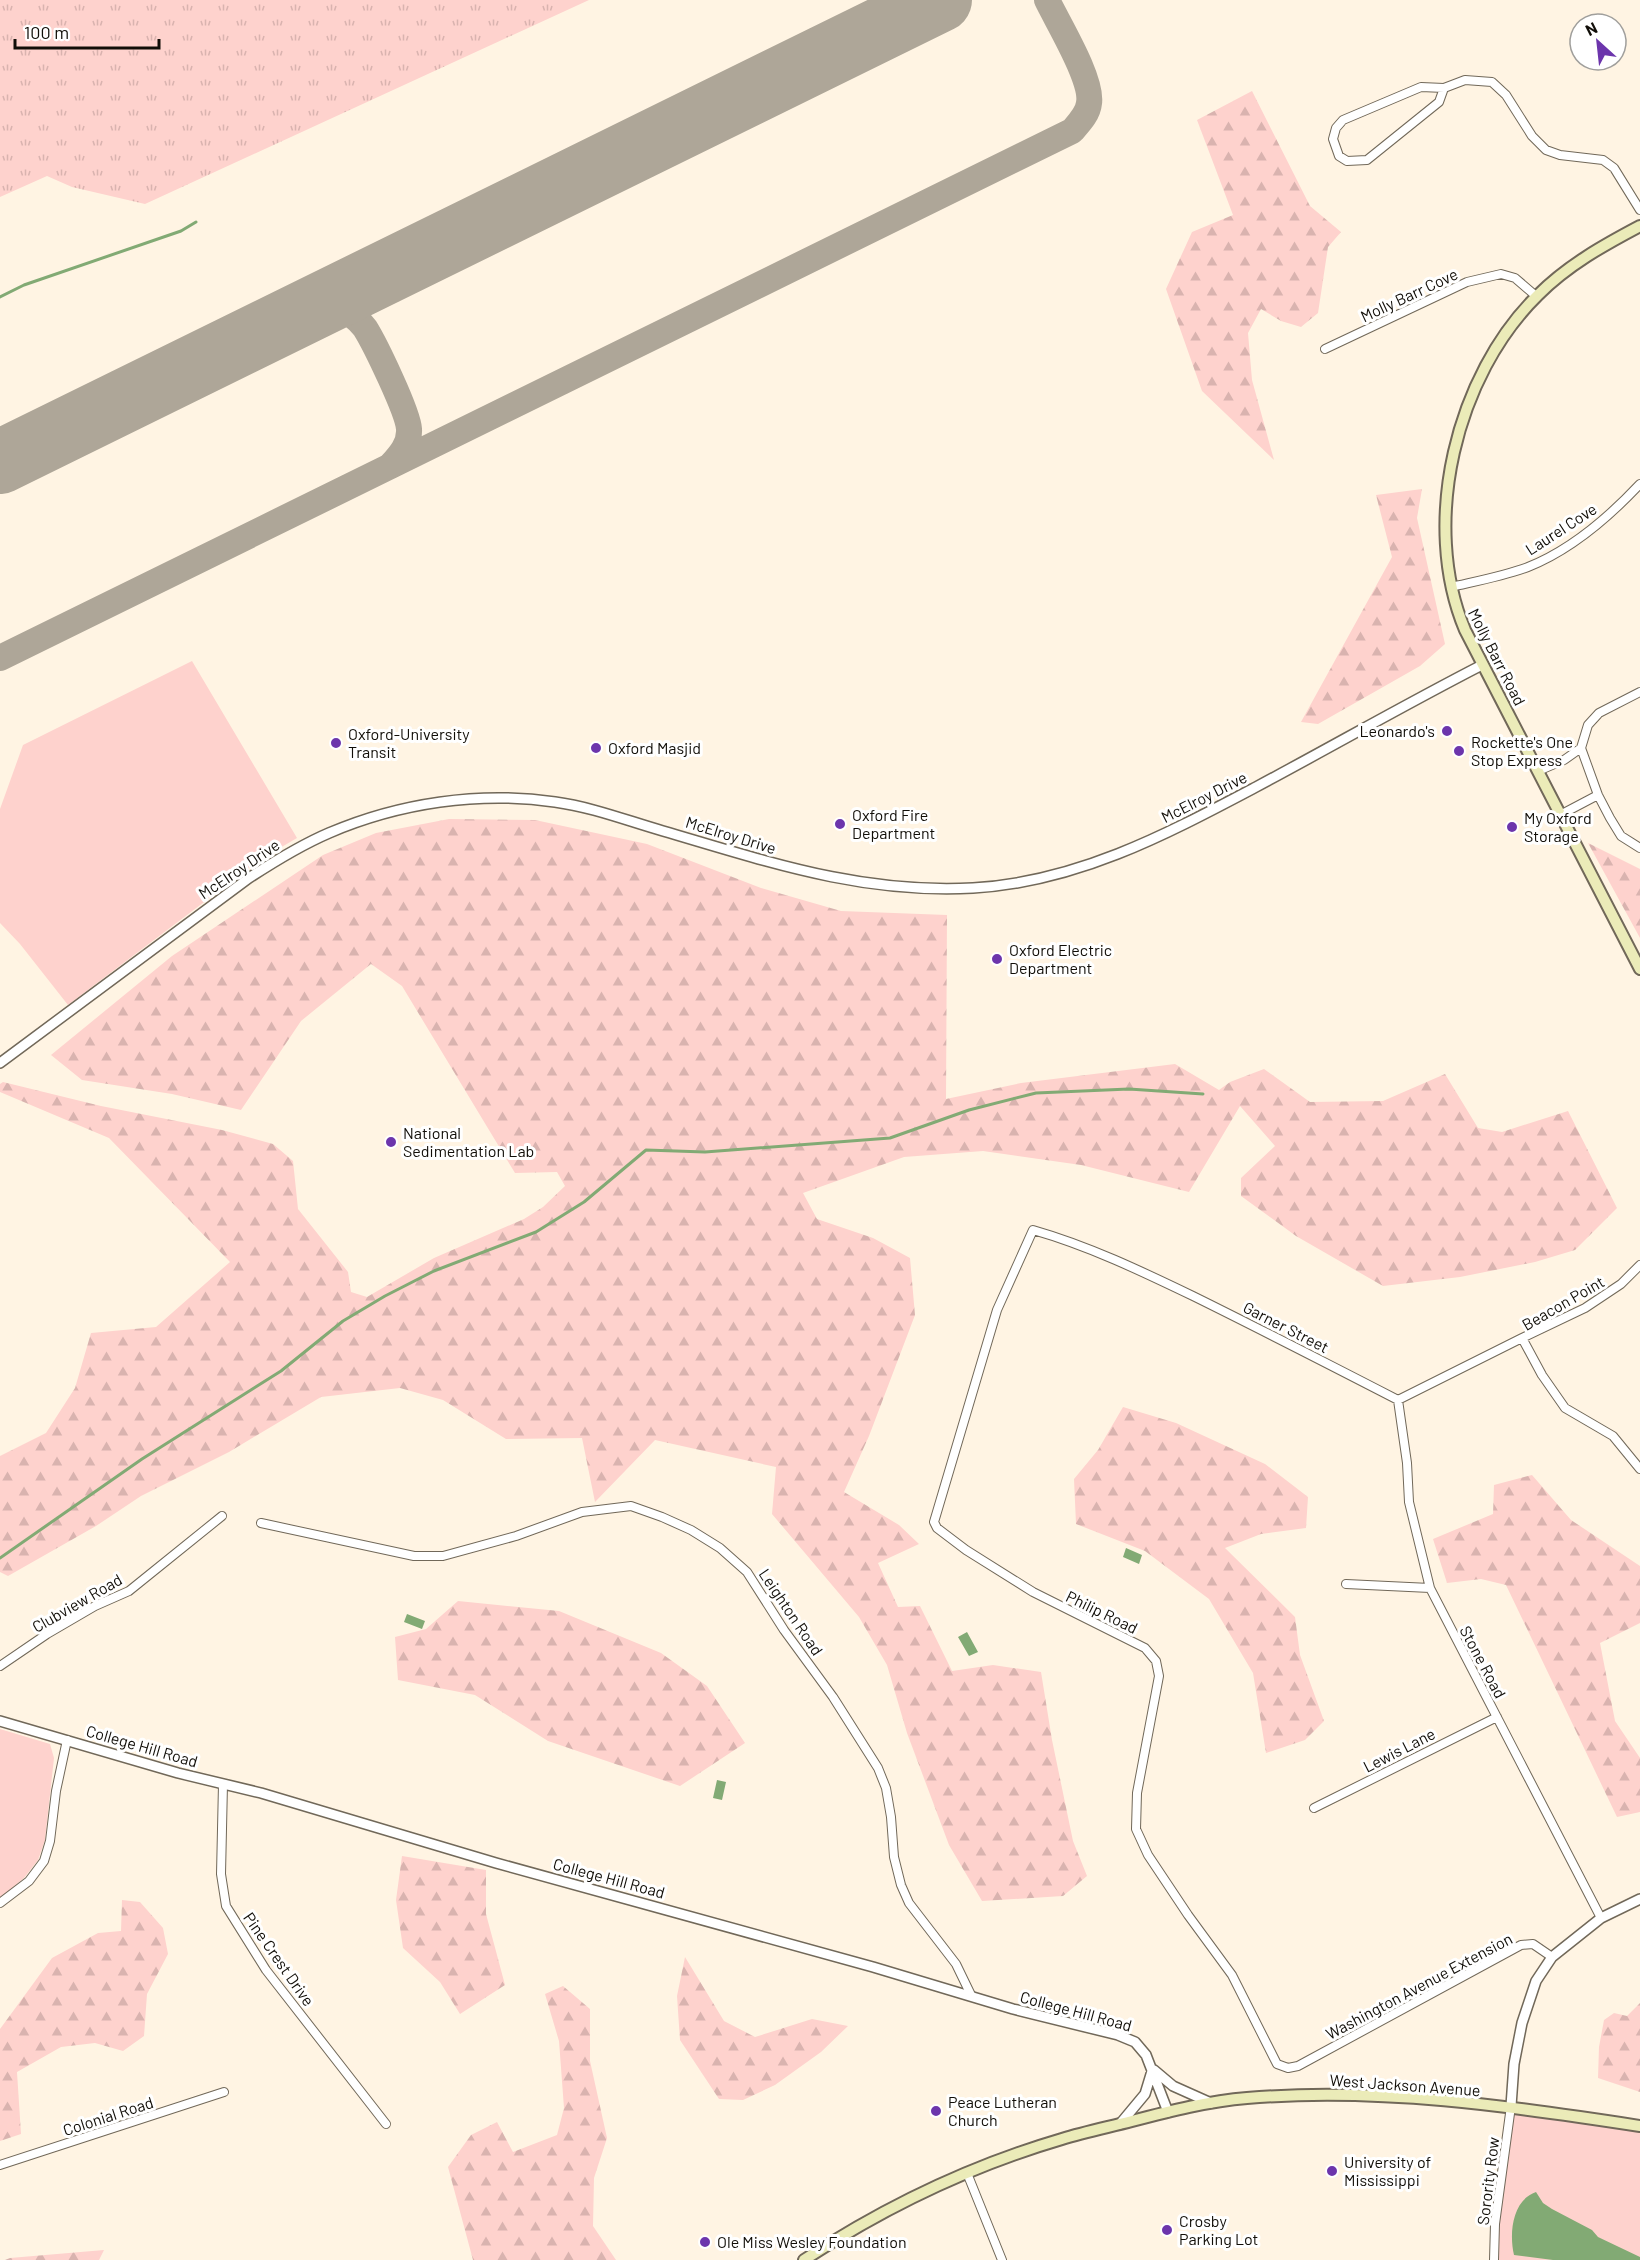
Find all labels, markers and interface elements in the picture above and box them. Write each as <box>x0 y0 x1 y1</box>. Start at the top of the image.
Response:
scale bar <box>15 12 159 50</box>
north arrow <box>1568 12 1628 72</box>
text: N <box>1582 17 1600 39</box>
text: 100 m <box>24 21 69 43</box>
street label: Molly Barr Cove <box>1357 264 1460 325</box>
street label: Laurel Cove <box>1522 499 1600 559</box>
street label: Molly Barr Road <box>1465 605 1530 709</box>
place label: Leonardo's <box>1359 721 1435 740</box>
place label: Oxford-University Transit <box>348 724 470 761</box>
marker: Leonardo's <box>1440 724 1454 738</box>
place label: Rockette's One Stop Express <box>1471 732 1573 769</box>
marker: Oxford-University Transit <box>329 736 343 750</box>
place label: Oxford Masjid <box>608 738 701 757</box>
marker: Oxford Masjid <box>589 741 603 755</box>
marker: Rockette's One Stop Express <box>1452 744 1466 758</box>
street label: McElroy Drive <box>1158 767 1250 826</box>
place label: Oxford Fire Department <box>852 805 935 842</box>
place label: My Oxford Storage <box>1524 808 1592 845</box>
street label: McElroy Drive <box>684 812 779 857</box>
marker: Oxford Fire Department <box>833 817 847 831</box>
marker: My Oxford Storage <box>1505 820 1519 834</box>
street label: McElroy Drive <box>195 835 283 903</box>
place label: Oxford Electric Department <box>1009 940 1112 977</box>
marker: Oxford Electric Department <box>990 952 1004 966</box>
place label: National Sedimentation Lab <box>403 1123 534 1160</box>
marker: National Sedimentation Lab <box>384 1135 398 1149</box>
street label: Beacon Point <box>1518 1271 1607 1334</box>
street label: Garner Street <box>1240 1297 1332 1356</box>
street label: Leighton Road <box>755 1565 827 1659</box>
street label: Clubview Road <box>28 1569 125 1636</box>
street label: Philip Road <box>1063 1586 1141 1637</box>
street label: Stone Road <box>1456 1622 1510 1701</box>
street label: College Hill Road <box>84 1721 200 1771</box>
street label: Lewis Lane <box>1360 1723 1438 1776</box>
street label: College Hill Road <box>551 1853 667 1902</box>
street label: Pine Crest Drive <box>240 1908 319 2009</box>
street label: Washington Avenue Extension <box>1322 1928 1515 2043</box>
street label: College Hill Road <box>1018 1986 1134 2035</box>
street label: West Jackson Avenue <box>1329 2070 1481 2099</box>
street label: Colonial Road <box>60 2092 155 2139</box>
place label: Peace Lutheran Church <box>948 2092 1057 2129</box>
marker: Peace Lutheran Church <box>929 2104 943 2118</box>
street label: Sorority Row <box>1473 2135 1502 2226</box>
place label: University of Mississippi <box>1344 2152 1432 2189</box>
marker: University of Mississippi <box>1325 2164 1339 2178</box>
place label: Crosby Parking Lot <box>1179 2211 1258 2248</box>
marker: Crosby Parking Lot <box>1160 2223 1174 2237</box>
place label: Ole Miss Wesley Foundation <box>717 2232 907 2251</box>
marker: Ole Miss Wesley Foundation <box>698 2235 712 2249</box>

